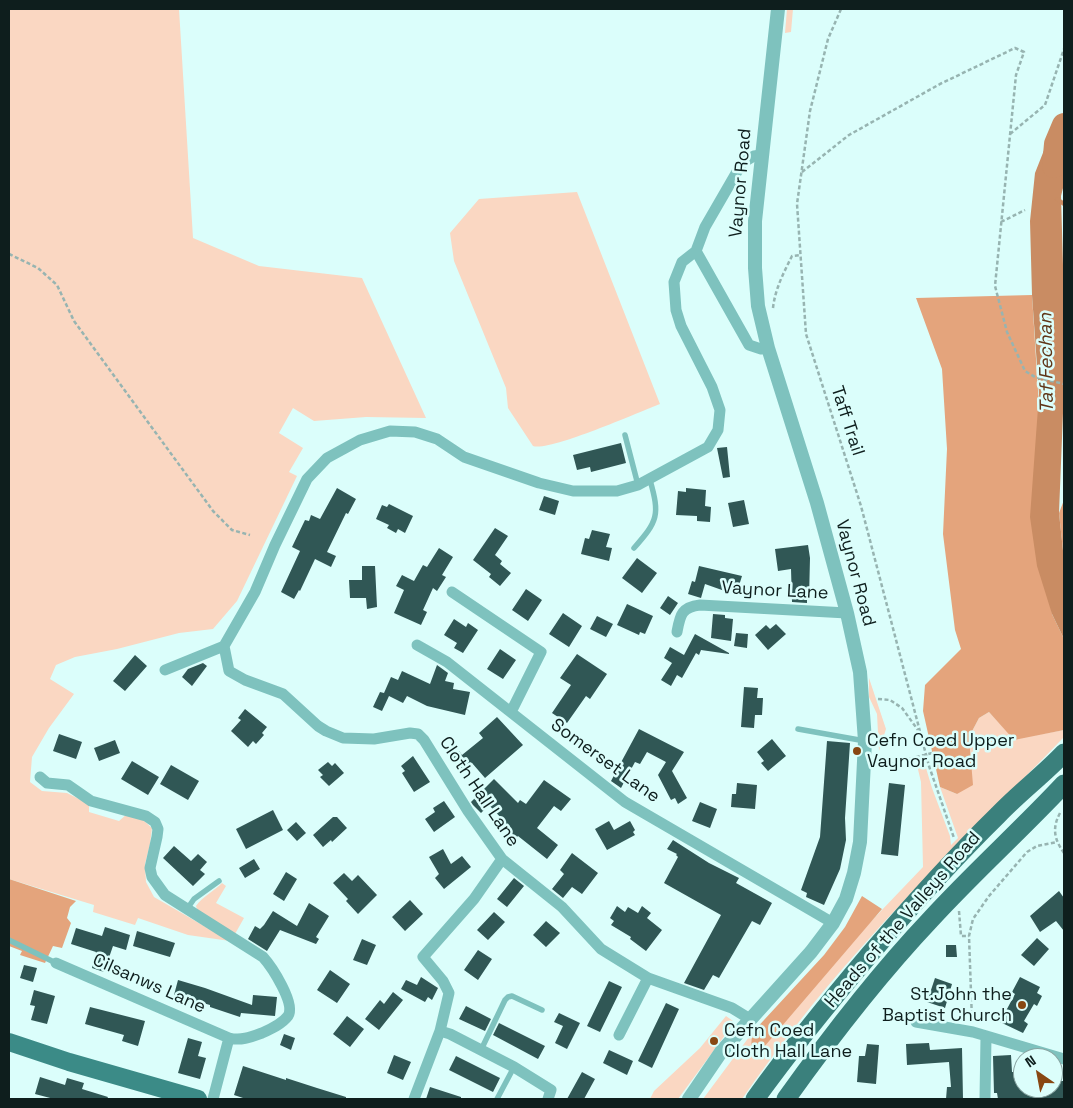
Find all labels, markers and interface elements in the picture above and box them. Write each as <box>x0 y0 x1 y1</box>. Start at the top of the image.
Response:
street label: Vaynor Road <box>725 128 757 238</box>
water label: Taf Fechan <box>1035 313 1059 413</box>
street label: Taff Trail <box>826 383 868 459</box>
street label: Vaynor Road <box>830 517 880 629</box>
street label: Vaynor Lane <box>721 577 829 605</box>
street label: Somerset Lane <box>546 714 664 808</box>
place label: Cefn Coed Upper Vaynor Road <box>867 730 1015 772</box>
street label: Cloth Hall Lane <box>434 733 524 851</box>
marker: Cefn Coed Upper Vaynor Road <box>851 745 863 757</box>
street label: Heads of the Valleys Road <box>821 828 985 1012</box>
street label: Cilsanws Lane <box>89 949 209 1019</box>
place label: St.John the Baptist Church <box>882 984 1012 1026</box>
marker: St.John the Baptist Church <box>1016 999 1028 1011</box>
place label: Cefn Coed Cloth Hall Lane <box>724 1020 852 1062</box>
marker: Cefn Coed Cloth Hall Lane <box>708 1035 720 1047</box>
north arrow <box>1013 1048 1063 1098</box>
text: N <box>1022 1051 1039 1071</box>

